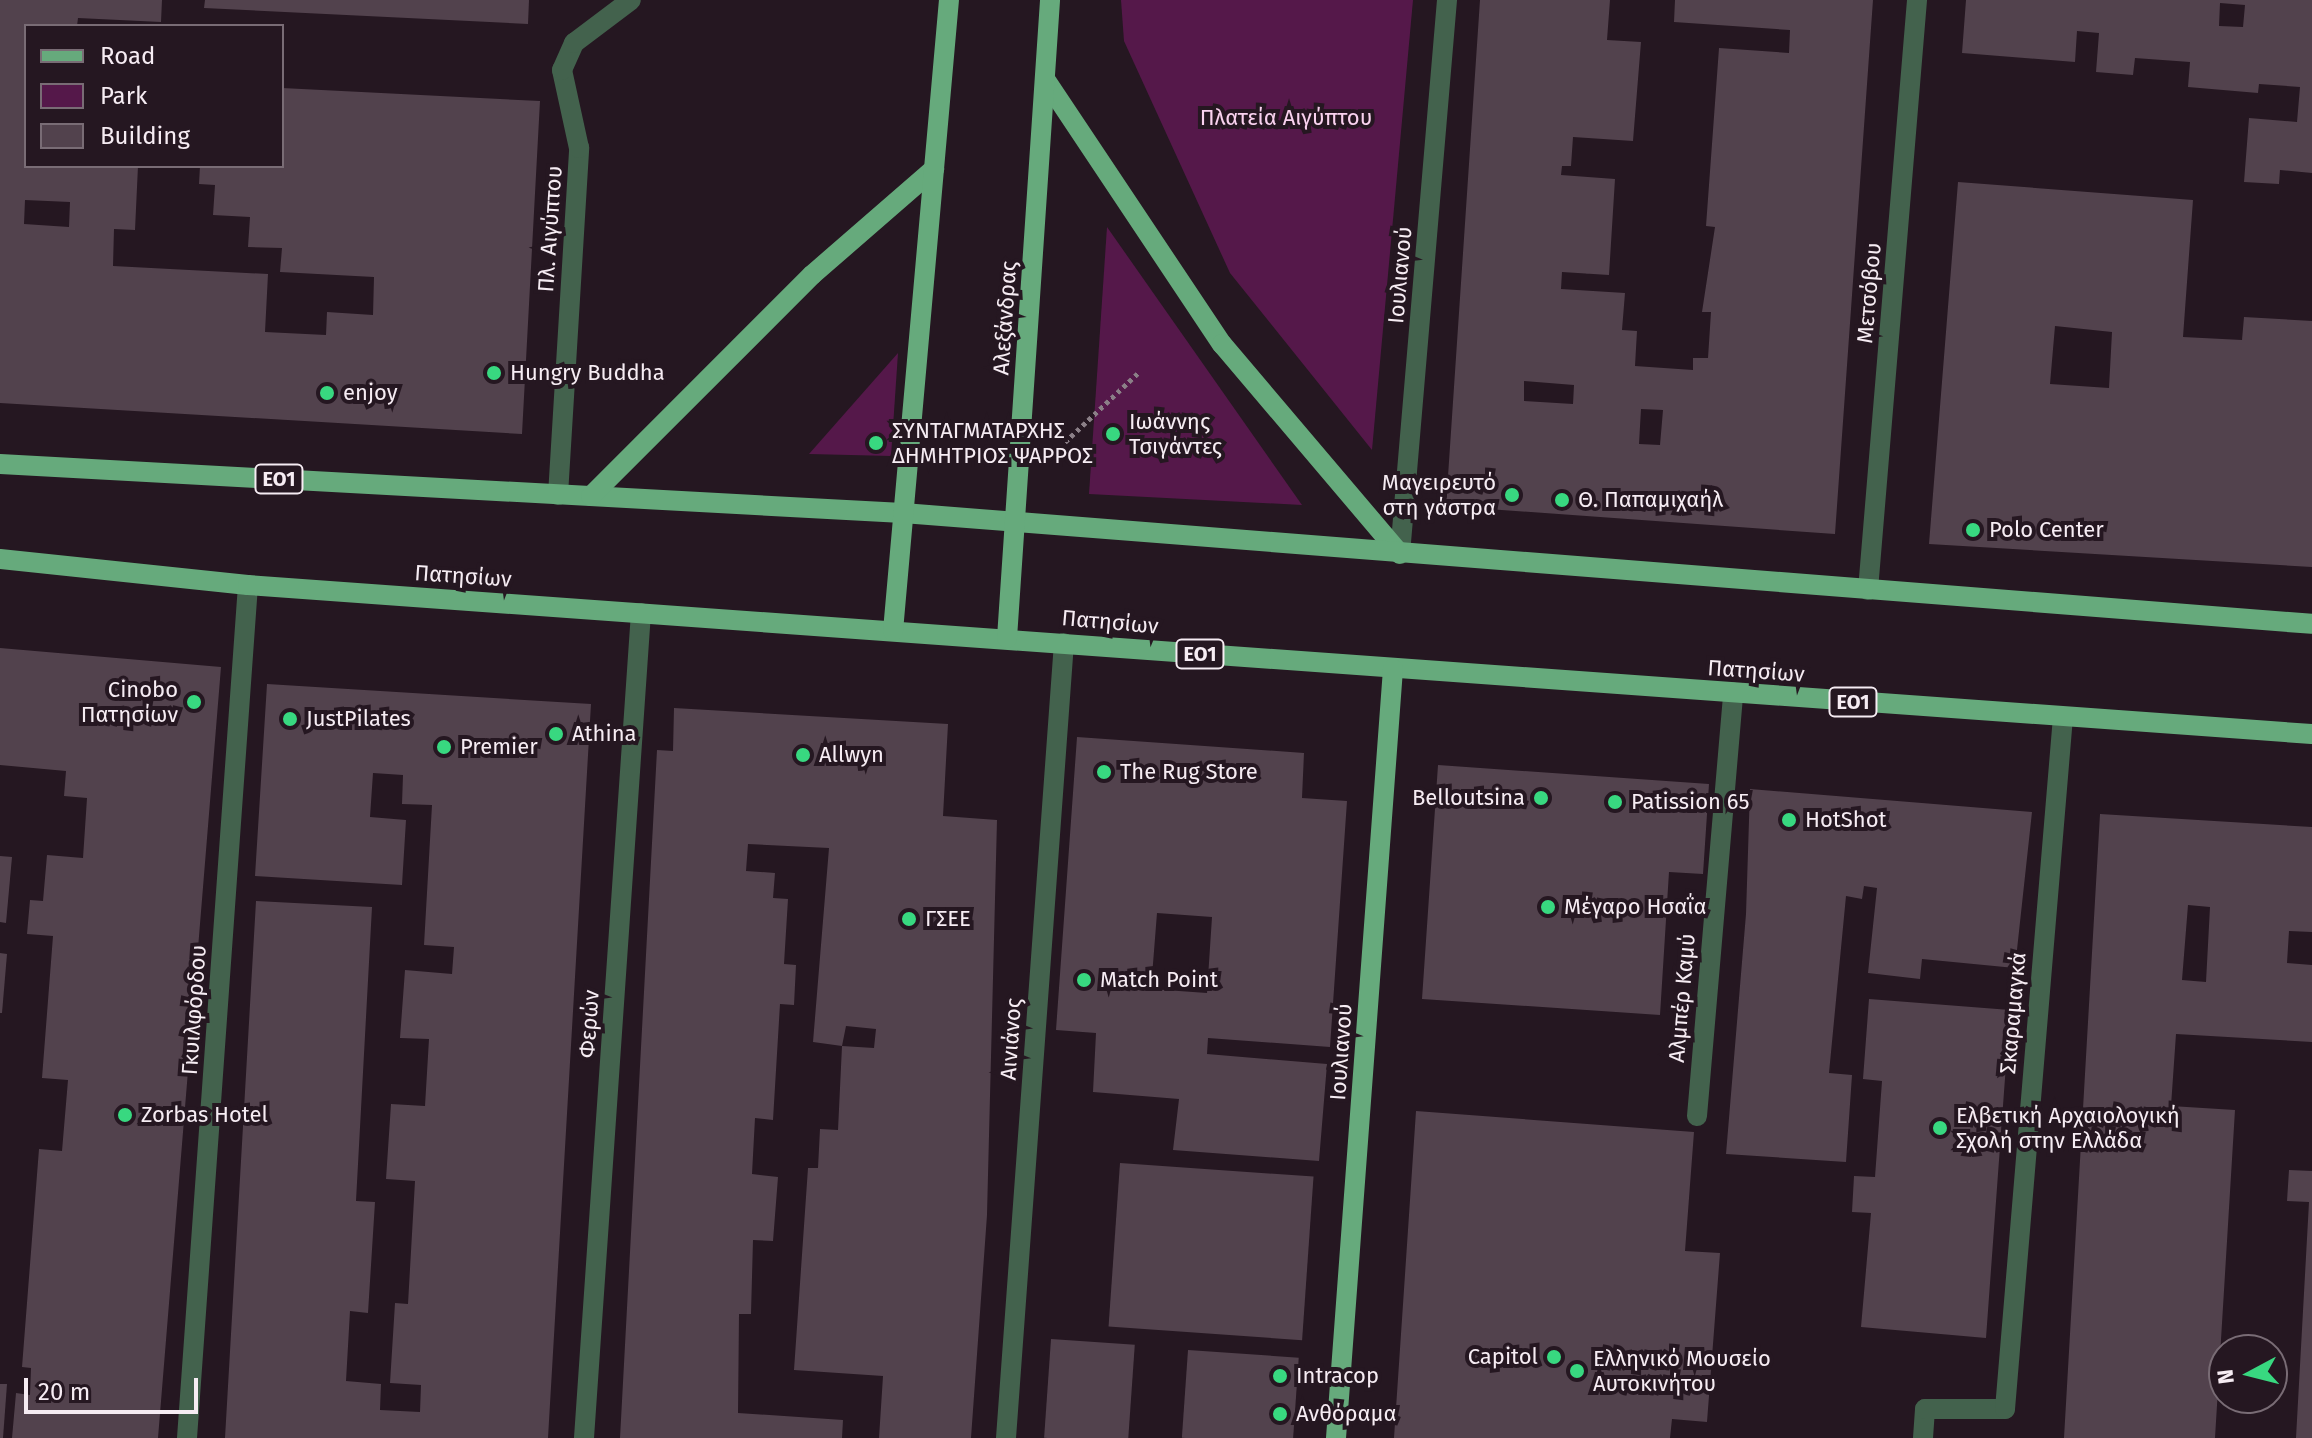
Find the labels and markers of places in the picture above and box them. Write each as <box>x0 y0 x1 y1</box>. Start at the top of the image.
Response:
place label: Hungry Buddha <box>510 360 665 386</box>
marker: Hungry Buddha <box>485 364 503 382</box>
place label: enjoy <box>343 380 398 406</box>
marker: enjoy <box>318 384 336 402</box>
place label: Ιωάννης Τσιγάντες <box>1129 408 1222 460</box>
place label: ΣΥΝΤΑΓΜΑΤΑΡΧΗΣ ΔΗΜΗΤΡΙΟΣ ΨΑΡΡΟΣ <box>892 417 1093 468</box>
marker: Ιωάννης Τσιγάντες <box>1104 425 1122 443</box>
marker: ΣΥΝΤΑΓΜΑΤΑΡΧΗΣ ΔΗΜΗΤΡΙΟΣ ΨΑΡΡΟΣ <box>867 434 885 452</box>
place label: Μαγειρευτό στη γάστρα <box>1382 469 1496 520</box>
marker: Μαγειρευτό στη γάστρα <box>1503 486 1521 504</box>
place label: Θ. Παπαμιχαήλ <box>1578 487 1723 513</box>
marker: Θ. Παπαμιχαήλ <box>1553 491 1571 509</box>
place label: Polo Center <box>1989 517 2104 543</box>
marker: Polo Center <box>1964 521 1982 539</box>
place label: Cinobo Πατησίων <box>81 676 178 728</box>
marker: Cinobo Πατησίων <box>185 693 203 711</box>
place label: JustPilates <box>306 706 411 732</box>
marker: JustPilates <box>281 710 299 728</box>
place label: Athina <box>572 721 637 747</box>
marker: Athina <box>547 725 565 743</box>
place label: Premier <box>460 734 538 760</box>
marker: Premier <box>435 738 453 756</box>
place label: Allwyn <box>819 742 884 768</box>
marker: Allwyn <box>794 746 812 764</box>
place label: The Rug Store <box>1120 759 1258 785</box>
marker: The Rug Store <box>1095 763 1113 781</box>
place label: Belloutsina <box>1412 785 1525 811</box>
marker: Belloutsina <box>1532 789 1550 807</box>
place label: Patission 65 <box>1631 789 1749 815</box>
marker: Patission 65 <box>1606 793 1624 811</box>
place label: HotShot <box>1805 807 1886 833</box>
marker: HotShot <box>1780 811 1798 829</box>
place label: Μέγαρο Ησαΐα <box>1564 894 1707 920</box>
marker: Μέγαρο Ησαΐα <box>1539 898 1557 916</box>
place label: ΓΣΕΕ <box>925 906 971 932</box>
marker: ΓΣΕΕ <box>900 910 918 928</box>
place label: Match Point <box>1100 967 1218 993</box>
marker: Match Point <box>1075 971 1093 989</box>
place label: Zorbas Hotel <box>141 1102 268 1128</box>
place label: Ελβετική Αρχαιολογική Σχολή στην Ελλάδα <box>1956 1102 2180 1154</box>
marker: Zorbas Hotel <box>116 1106 134 1124</box>
marker: Ελβετική Αρχαιολογική Σχολή στην Ελλάδα <box>1931 1119 1949 1137</box>
place label: Capitol <box>1468 1344 1538 1370</box>
place label: Ελληνικό Μουσείο Αυτοκινήτου <box>1593 1345 1771 1396</box>
marker: Capitol <box>1545 1348 1563 1366</box>
marker: Ελληνικό Μουσείο Αυτοκινήτου <box>1568 1362 1586 1380</box>
place label: Intracop <box>1296 1363 1379 1389</box>
marker: Intracop <box>1271 1367 1289 1385</box>
place label: Ανθόραμα <box>1296 1401 1397 1427</box>
marker: Ανθόραμα <box>1271 1405 1289 1423</box>

